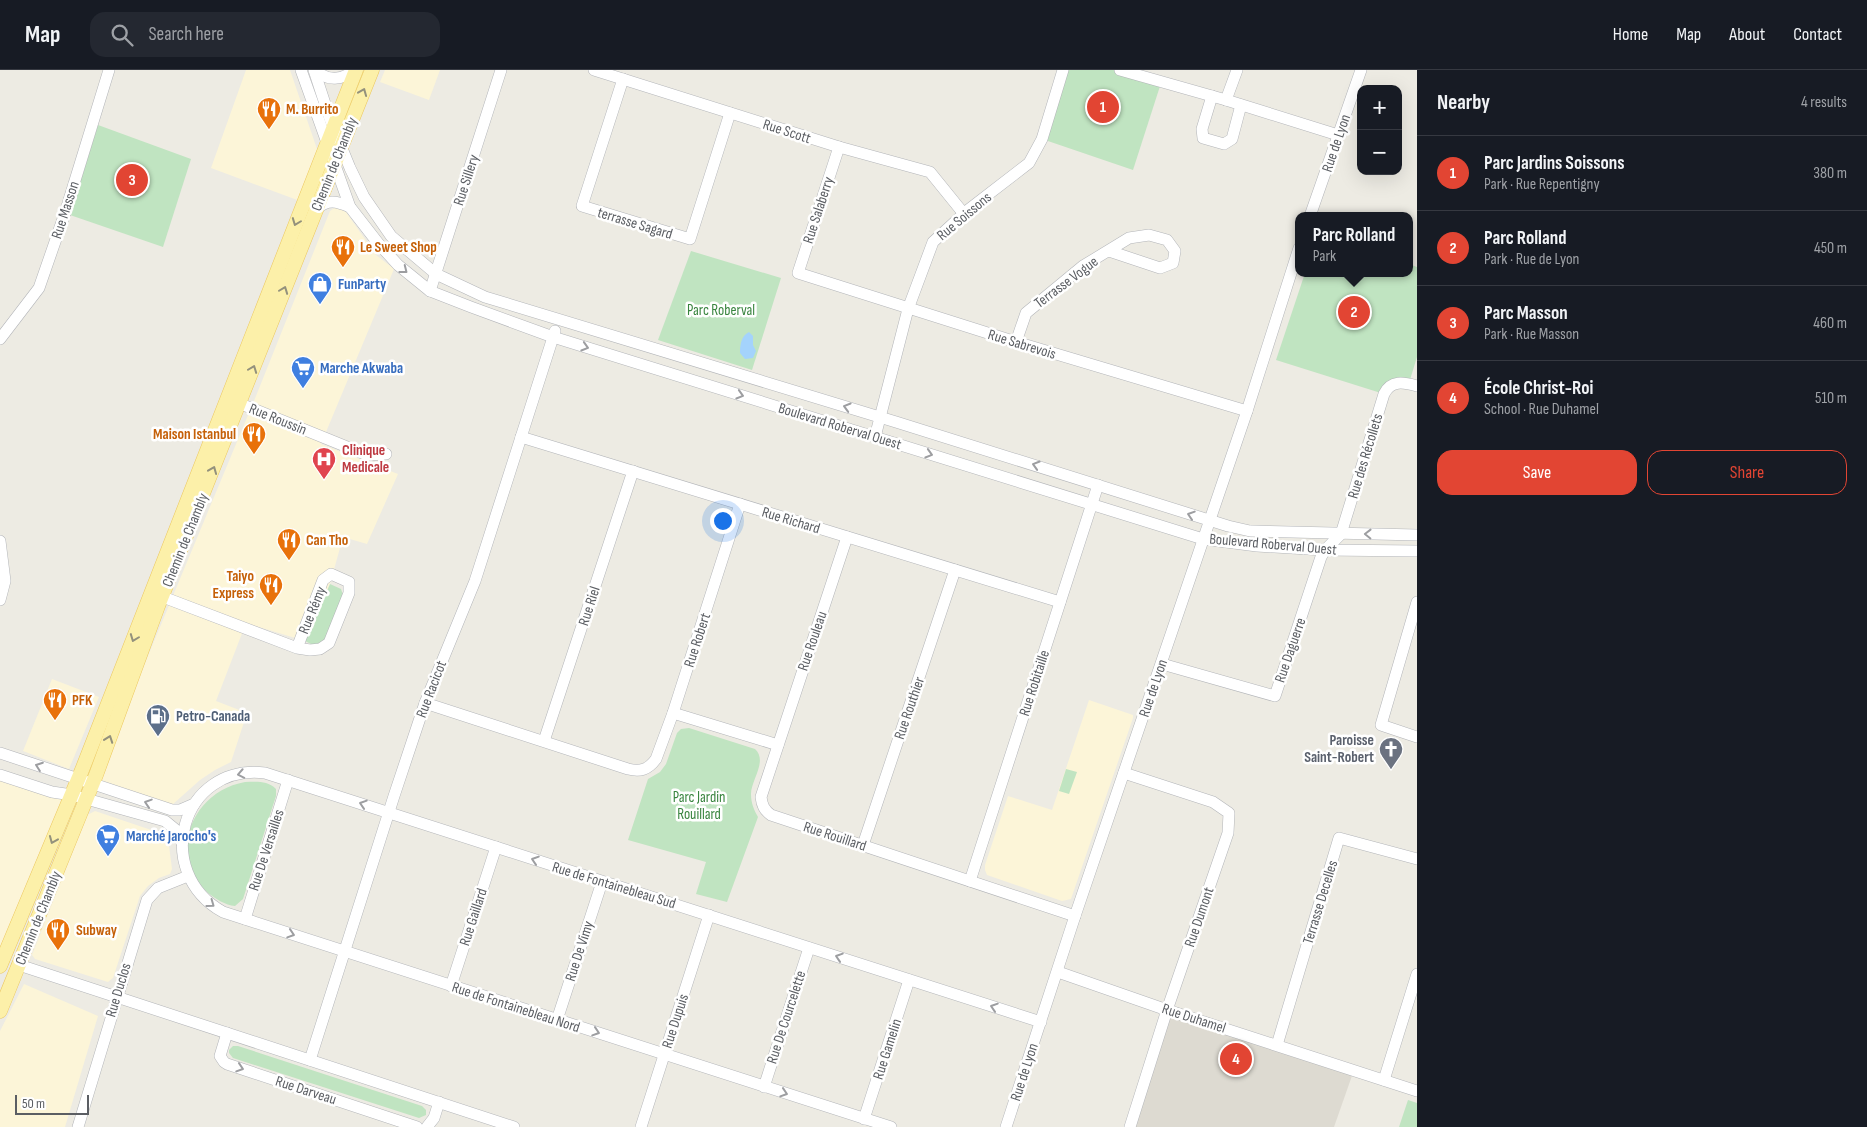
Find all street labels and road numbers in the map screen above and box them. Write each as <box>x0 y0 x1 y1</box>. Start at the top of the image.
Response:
street label: Rue de Lyon <box>1318 112 1355 175</box>
street label: Chemin de Chambly <box>307 114 362 214</box>
street label: Rue Scott <box>760 115 814 148</box>
street label: Rue Sillery <box>449 152 484 208</box>
street label: Rue Salaberry <box>799 174 838 246</box>
street label: Rue Masson <box>47 179 84 241</box>
street label: Rue Soissons <box>933 188 996 245</box>
street label: terrasse Sagard <box>595 203 675 244</box>
street label: Terrasse Vogue <box>1031 252 1102 313</box>
street label: Rue Sabrevois <box>986 325 1058 364</box>
street label: Rue Roussin <box>246 399 310 440</box>
street label: Boulevard Roberval Ouest <box>776 399 904 454</box>
street label: Rue des Récollets <box>1344 411 1387 501</box>
street label: Chemin de Chambly <box>158 490 213 590</box>
street label: Rue Richard <box>759 503 822 538</box>
street label: Boulevard Roberval Ouest <box>1208 529 1338 560</box>
street label: Rue Rémy <box>294 583 331 637</box>
street label: Rue Riel <box>574 584 605 628</box>
street label: Rue Rouleau <box>793 609 832 673</box>
street label: Rue Robert <box>680 610 715 670</box>
street label: Rue Daguerre <box>1271 615 1310 685</box>
street label: Rue Robitaille <box>1015 648 1054 719</box>
street label: Rue de Lyon <box>1135 657 1172 720</box>
street label: Rue Racicot <box>412 658 451 720</box>
street label: Rue Routhier <box>890 674 929 742</box>
street label: Rue De Versailles <box>244 807 289 893</box>
street label: Rue Rouillard <box>801 817 869 856</box>
street label: Rue de Fontainebleau Sud <box>550 858 678 913</box>
street label: Terrasse Decelles <box>1299 858 1342 946</box>
street label: Chemin de Chambly <box>11 868 66 968</box>
street label: Rue Dumont <box>1180 884 1219 950</box>
street label: Rue Gaillard <box>455 886 492 948</box>
street label: Rue De Vimy <box>561 918 598 984</box>
street label: Rue Duclos <box>101 961 136 1020</box>
street label: Rue De Courcelette <box>762 968 810 1066</box>
street label: Rue de Fontainebleau Nord <box>449 978 582 1037</box>
street label: Rue Dupuis <box>658 992 693 1051</box>
street label: Rue Duhamel <box>1160 999 1228 1038</box>
street label: Rue Gamelin <box>869 1016 906 1082</box>
street label: Rue de Lyon <box>1006 1041 1043 1104</box>
street label: Rue Darveau <box>273 1072 339 1109</box>

